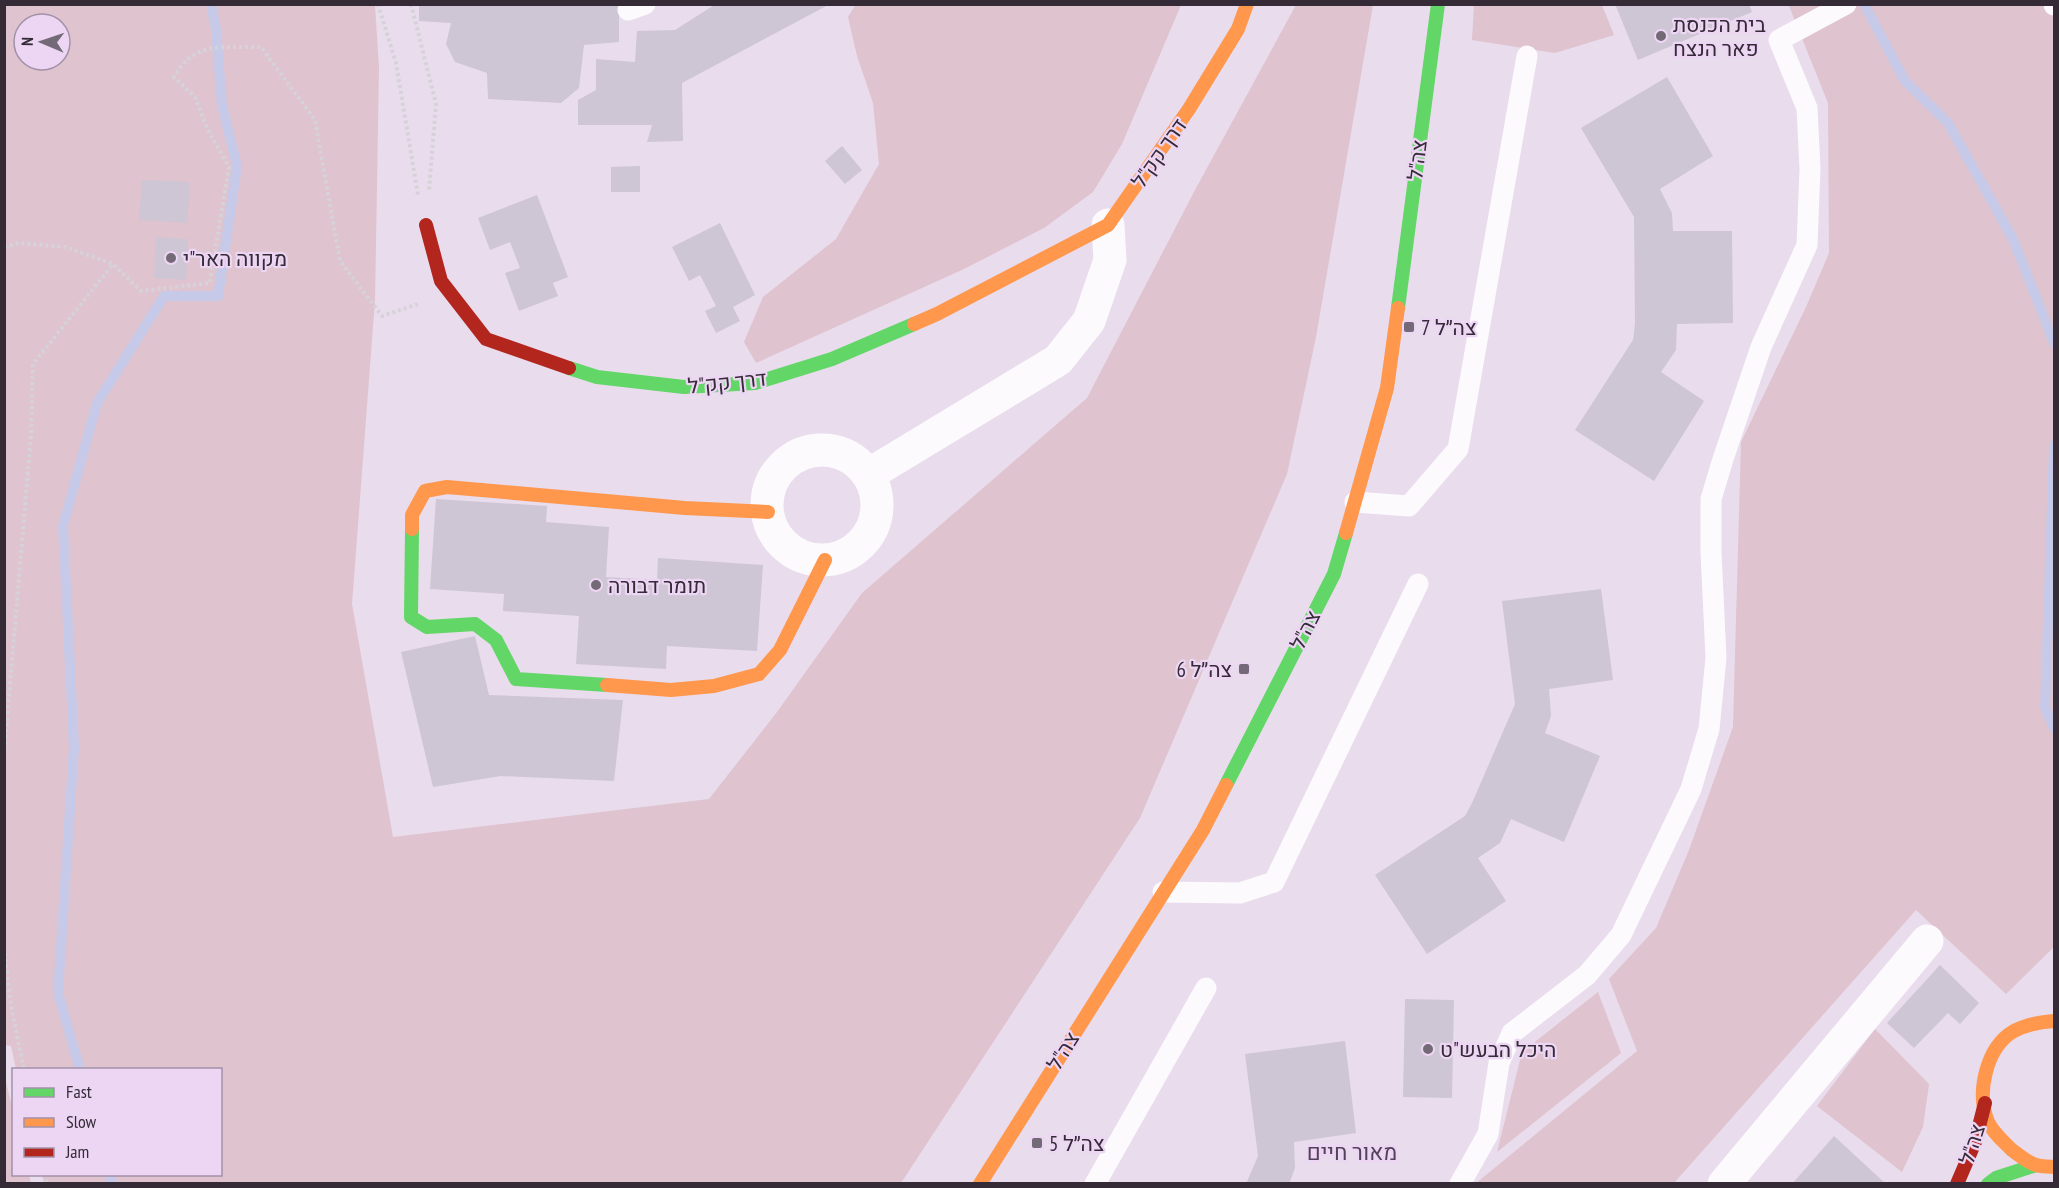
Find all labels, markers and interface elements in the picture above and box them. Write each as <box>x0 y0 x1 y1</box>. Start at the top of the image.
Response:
place label: בית הכנסת פאר הנצח <box>1673 11 1766 62</box>
north arrow <box>12 12 72 72</box>
marker: בית הכנסת פאר הנצח <box>1654 29 1668 43</box>
text: N <box>17 37 37 46</box>
street label: דרך קק"ל <box>1125 113 1193 193</box>
street label: צה"ל <box>1401 138 1433 182</box>
place label: מקווה האר"י <box>183 245 287 272</box>
marker: מקווה האר"י <box>164 251 178 265</box>
place label: צה״ל 7 <box>1421 314 1476 341</box>
marker: צה״ל 7 <box>1402 320 1416 334</box>
street label: דרך קק"ל <box>686 364 768 400</box>
place label: תומר דבורה <box>608 572 706 599</box>
marker: תומר דבורה <box>589 578 603 592</box>
street label: צה"ל <box>1284 606 1326 654</box>
place label: צה״ל 6 <box>1177 656 1232 683</box>
marker: צה״ל 6 <box>1237 662 1251 676</box>
street label: צה"ל <box>1041 1027 1085 1075</box>
place label: היכל הבעש"ט <box>1440 1036 1556 1063</box>
marker: היכל הבעש"ט <box>1421 1042 1435 1056</box>
legend <box>12 1068 222 1176</box>
text: Fast <box>66 1080 92 1103</box>
text: Slow <box>66 1110 97 1133</box>
street label: צה"ל <box>1953 1121 1991 1167</box>
place label: צה״ל 5 <box>1049 1130 1104 1157</box>
marker: צה״ל 5 <box>1030 1136 1044 1150</box>
district label: מאור חיים <box>1307 1138 1397 1166</box>
text: Jam <box>65 1140 89 1163</box>

